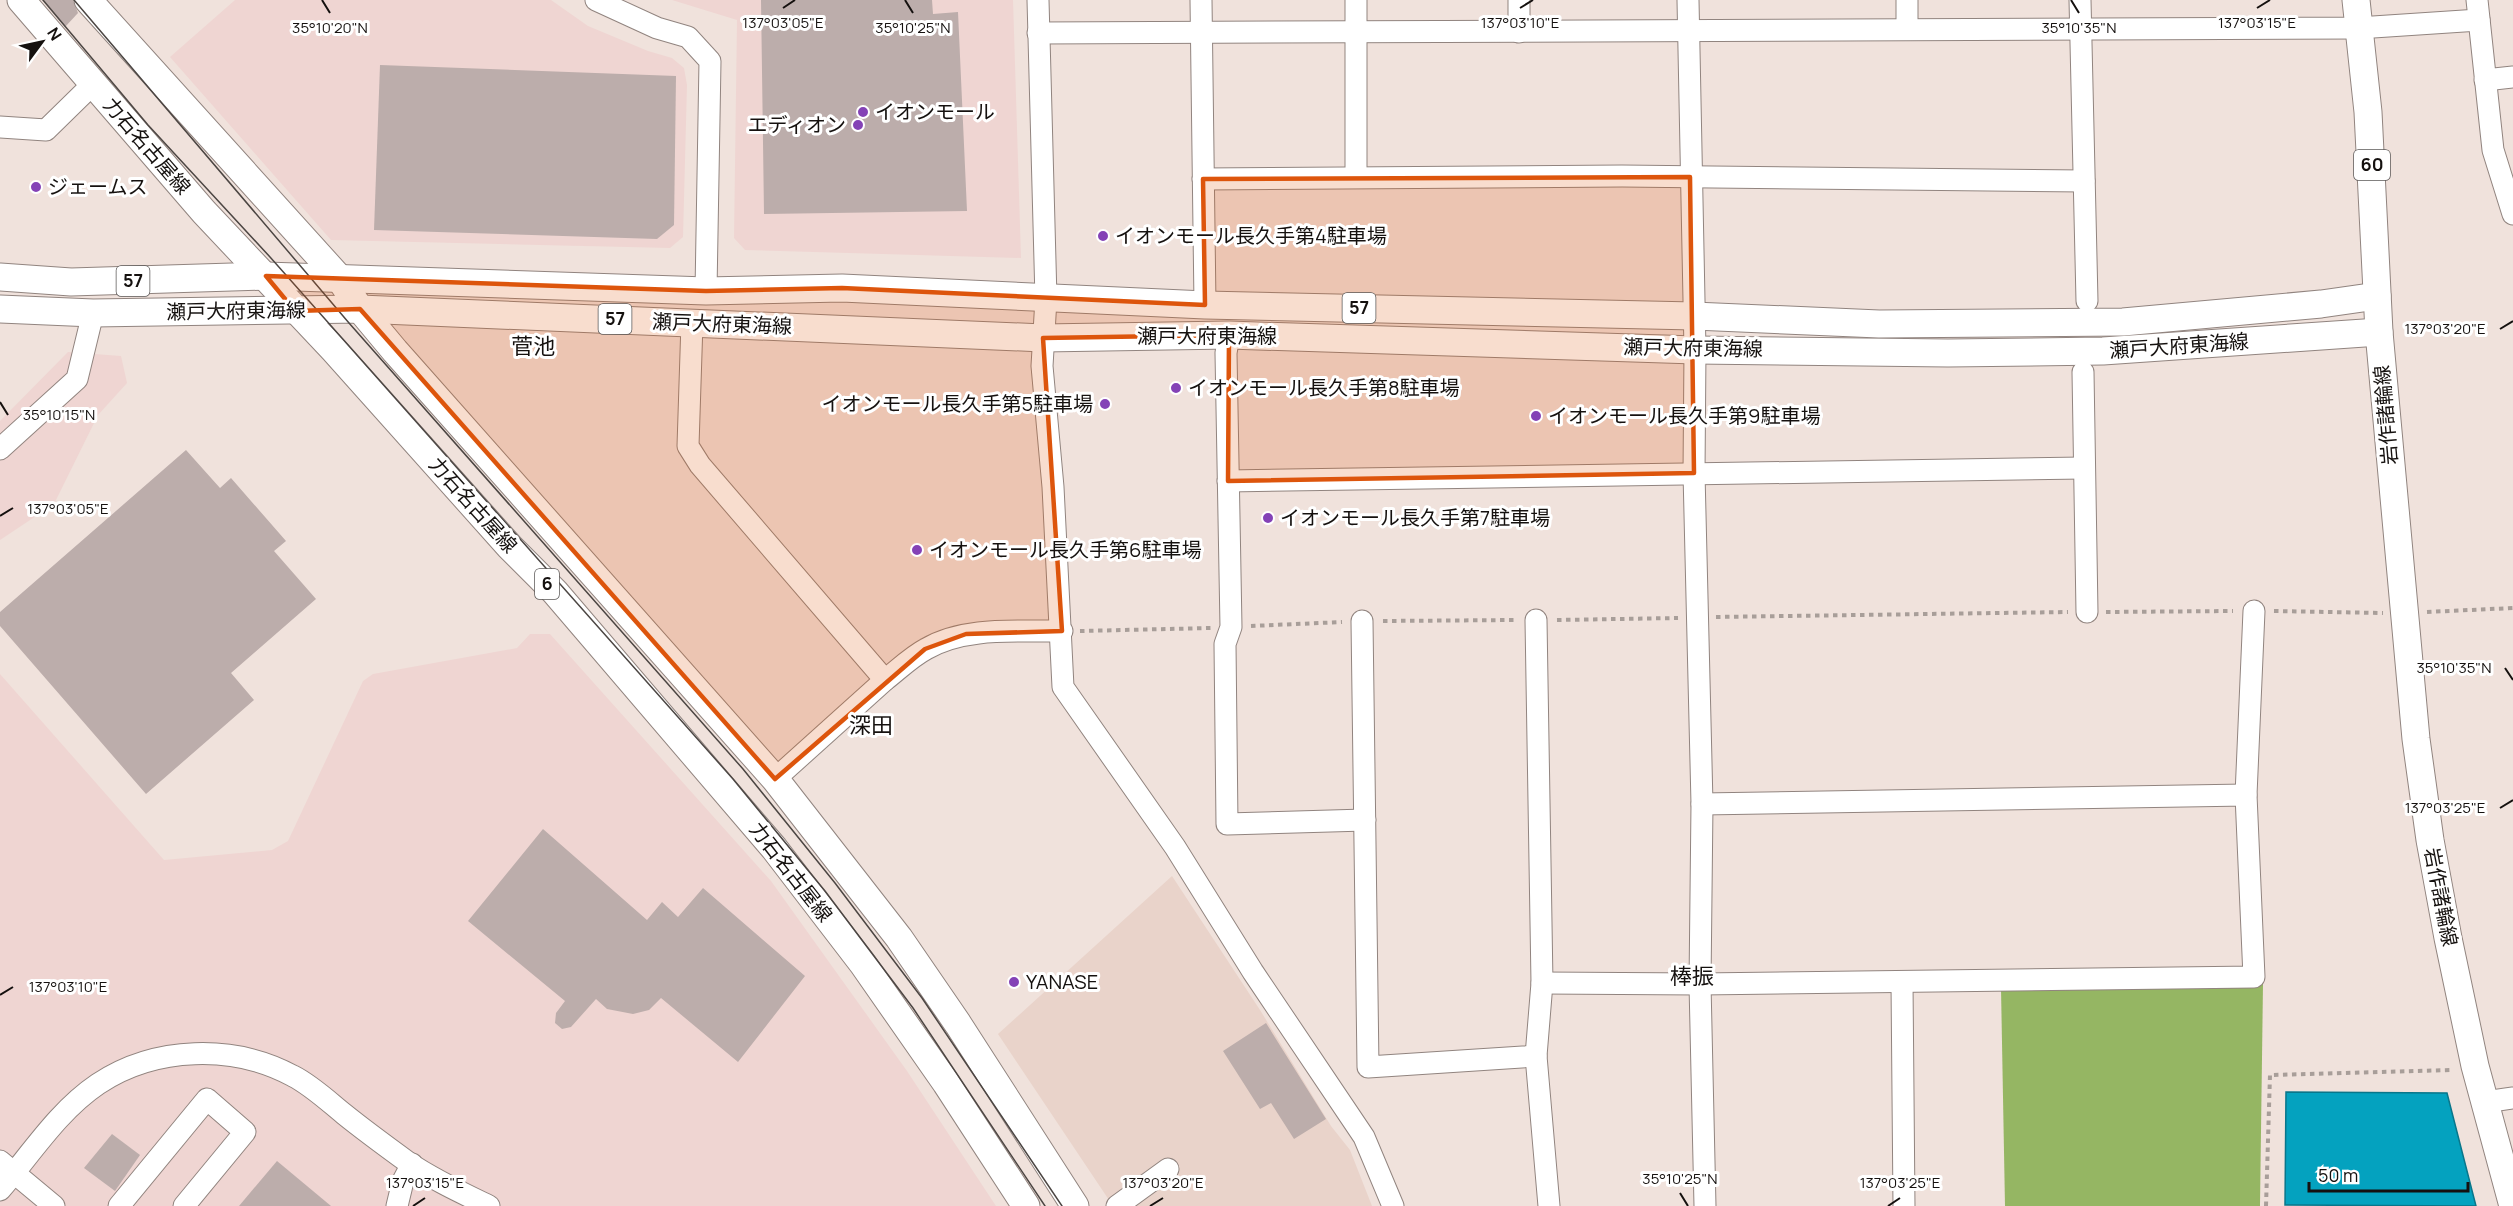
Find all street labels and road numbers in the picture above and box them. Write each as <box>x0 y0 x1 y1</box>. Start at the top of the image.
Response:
street label: 力石名古屋線 <box>98 92 197 200</box>
road number: 60 <box>2354 150 2390 180</box>
road number: 57 <box>116 266 150 296</box>
road number: 57 <box>1342 293 1376 323</box>
street label: 瀬戸大府東海線 <box>166 296 306 325</box>
road number: 57 <box>598 304 632 334</box>
street label: 瀬戸大府東海線 <box>652 308 792 339</box>
street label: 瀬戸大府東海線 <box>1137 322 1277 349</box>
street label: 瀬戸大府東海線 <box>2108 327 2250 364</box>
street label: 瀬戸大府東海線 <box>1623 333 1763 362</box>
street label: 岩作諸輪線 <box>2368 364 2403 466</box>
street label: 力石名古屋線 <box>423 451 524 558</box>
road number: 6 <box>535 569 559 599</box>
street label: 力石名古屋線 <box>744 816 839 927</box>
street label: 岩作諸輪線 <box>2419 845 2464 949</box>

